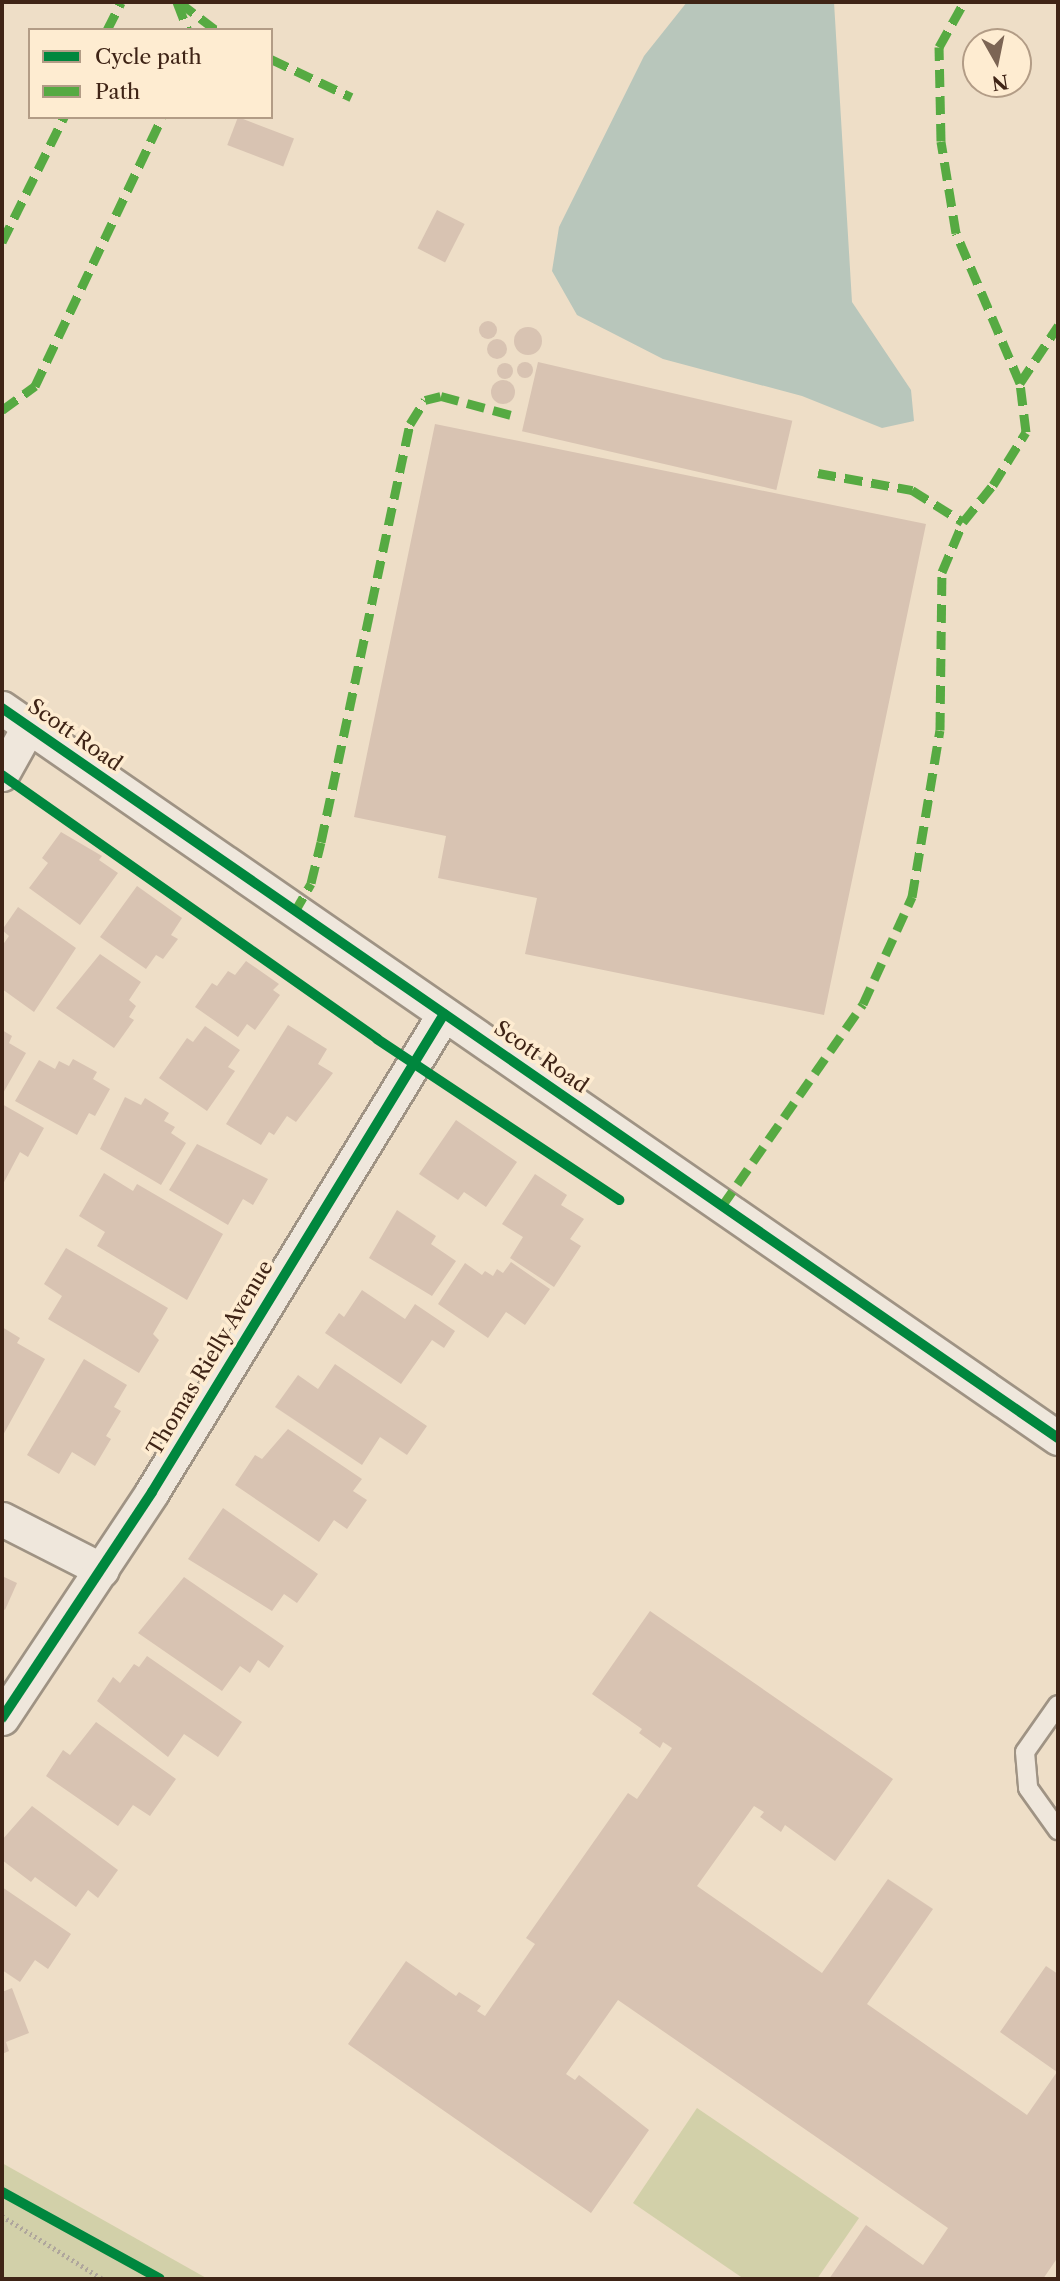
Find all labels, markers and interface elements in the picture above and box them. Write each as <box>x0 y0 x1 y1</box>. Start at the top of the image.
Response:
legend <box>28 28 273 119</box>
north arrow <box>962 28 1032 98</box>
text: Cycle path <box>95 44 202 69</box>
text: N <box>990 70 1010 95</box>
text: Path <box>95 79 140 104</box>
street label: Scott Road <box>23 693 127 777</box>
street label: Scott Road <box>489 1015 593 1099</box>
street label: Thomas Rielly Avenue <box>141 1255 279 1461</box>

